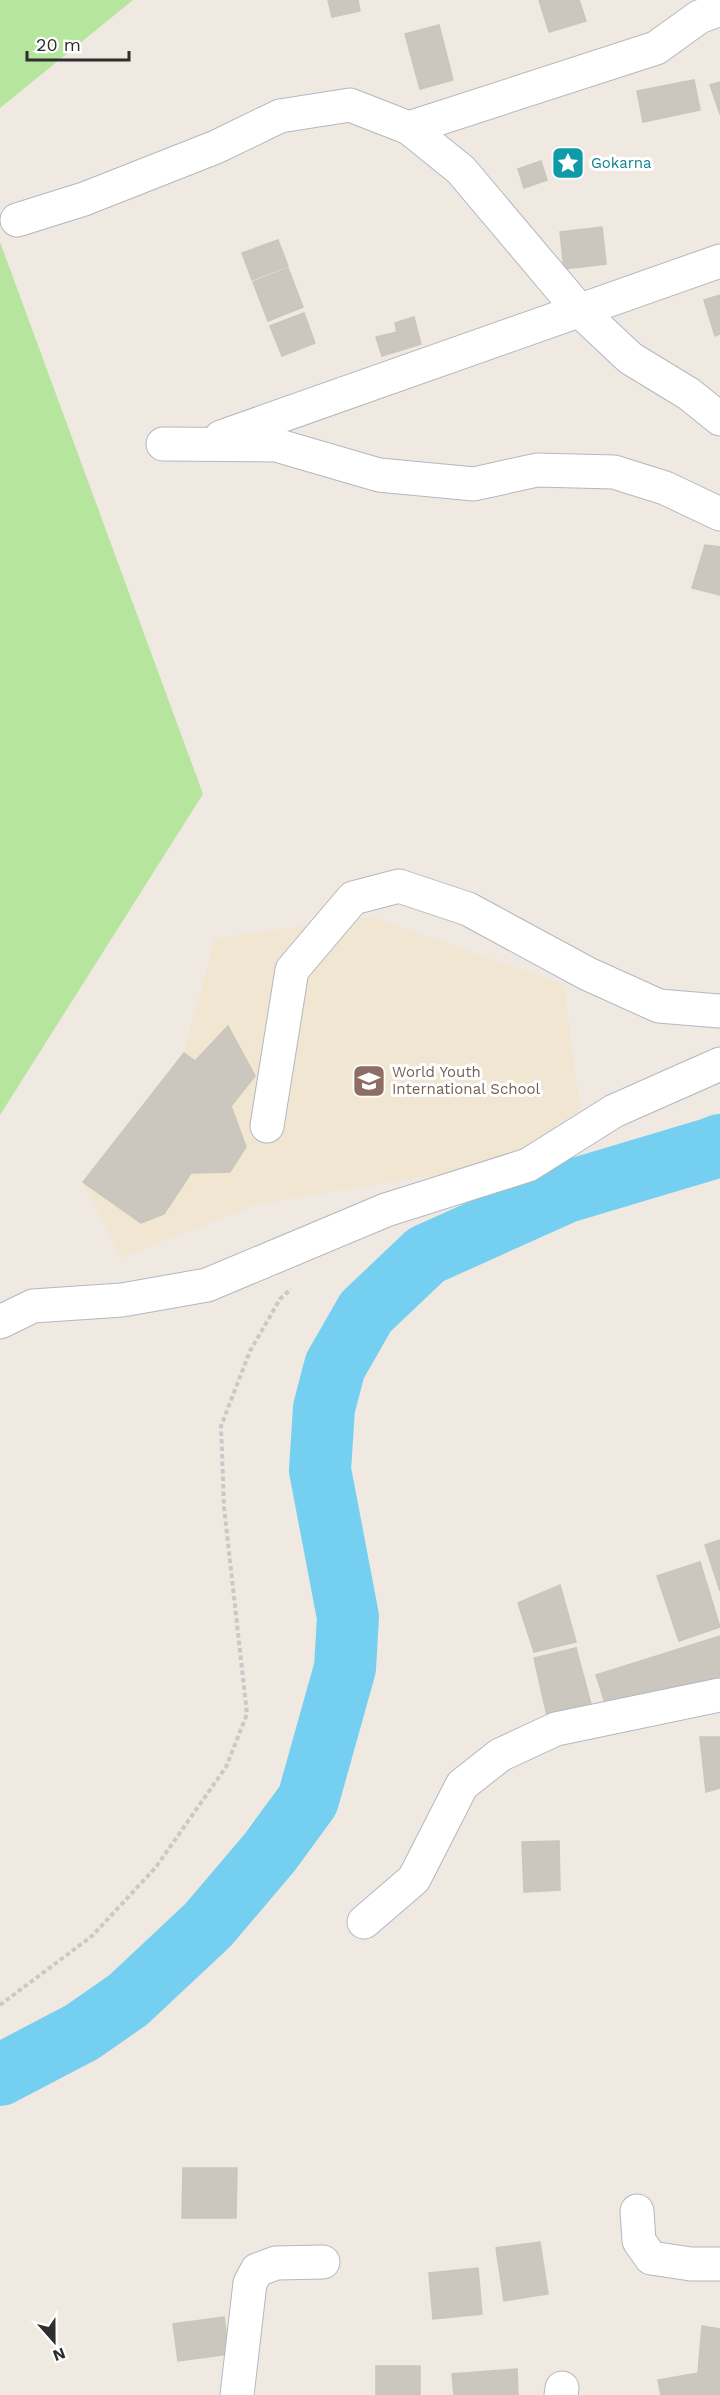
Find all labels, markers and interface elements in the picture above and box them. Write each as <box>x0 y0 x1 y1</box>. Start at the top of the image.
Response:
scale bar <box>27 24 129 62</box>
text: 20 m <box>36 34 81 55</box>
place icon: Gokarna <box>550 145 586 181</box>
place label: Gokarna <box>591 154 652 172</box>
school or university icon: World Youth International School <box>351 1063 387 1099</box>
place label: World Youth International School <box>392 1063 541 1098</box>
north arrow <box>24 2311 84 2371</box>
text: N <box>50 2344 68 2366</box>

